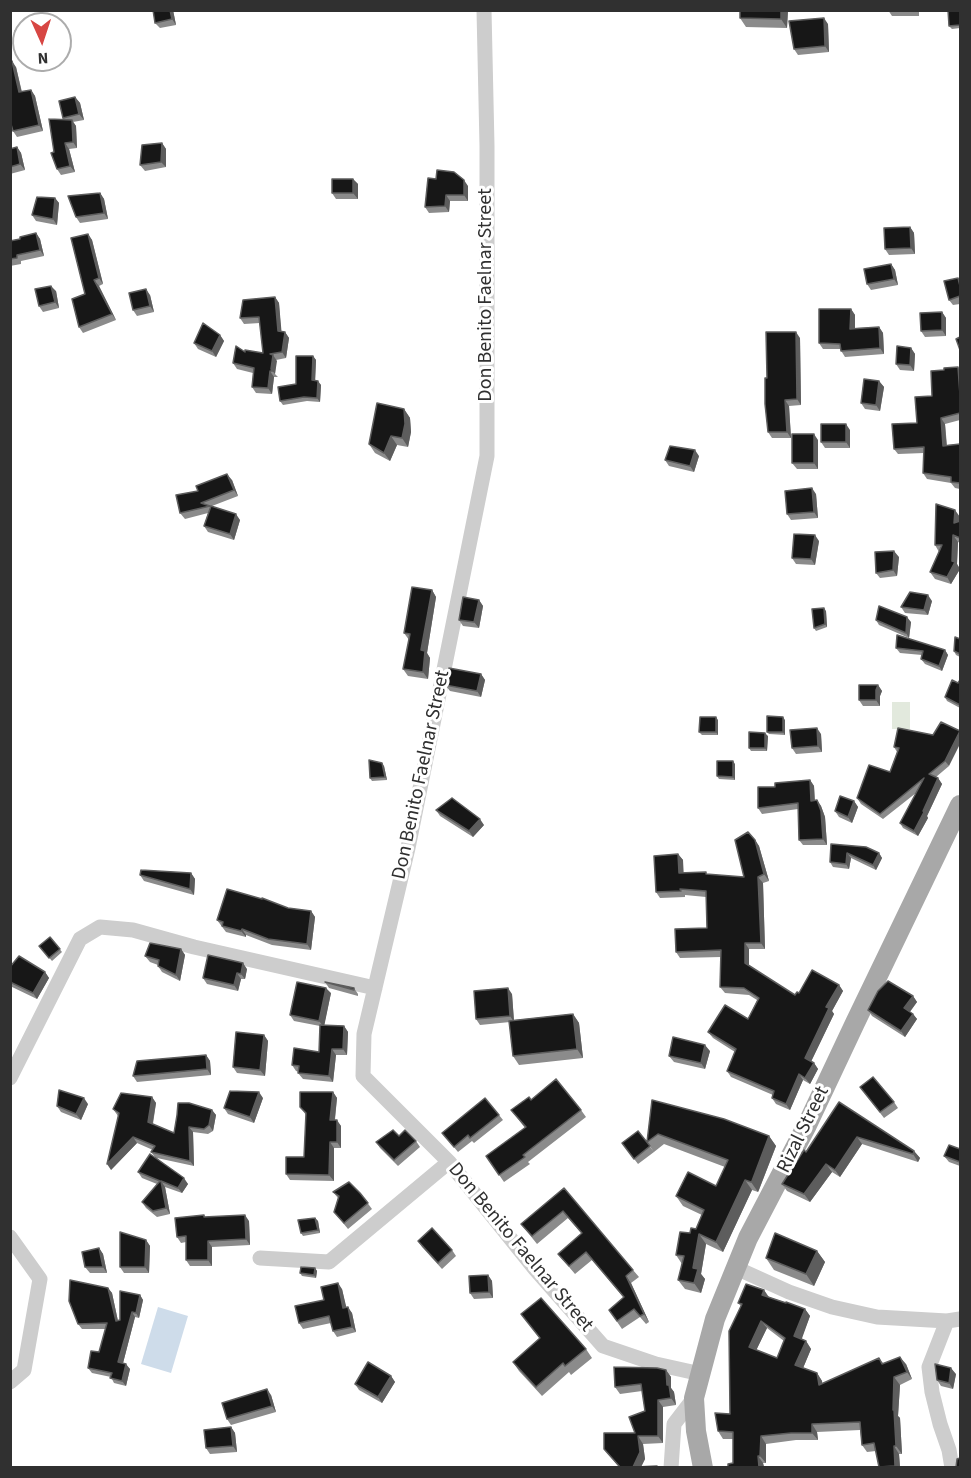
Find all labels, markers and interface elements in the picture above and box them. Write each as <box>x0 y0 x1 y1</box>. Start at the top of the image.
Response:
north arrow <box>12 12 72 72</box>
text: N <box>37 47 49 69</box>
street label: Don Benito Faelnar Street <box>475 188 499 402</box>
street label: Don Benito Faelnar Street <box>388 668 456 882</box>
street label: Rizal Street <box>773 1083 835 1177</box>
street label: Don Benito Faelnar Street <box>442 1159 598 1337</box>

